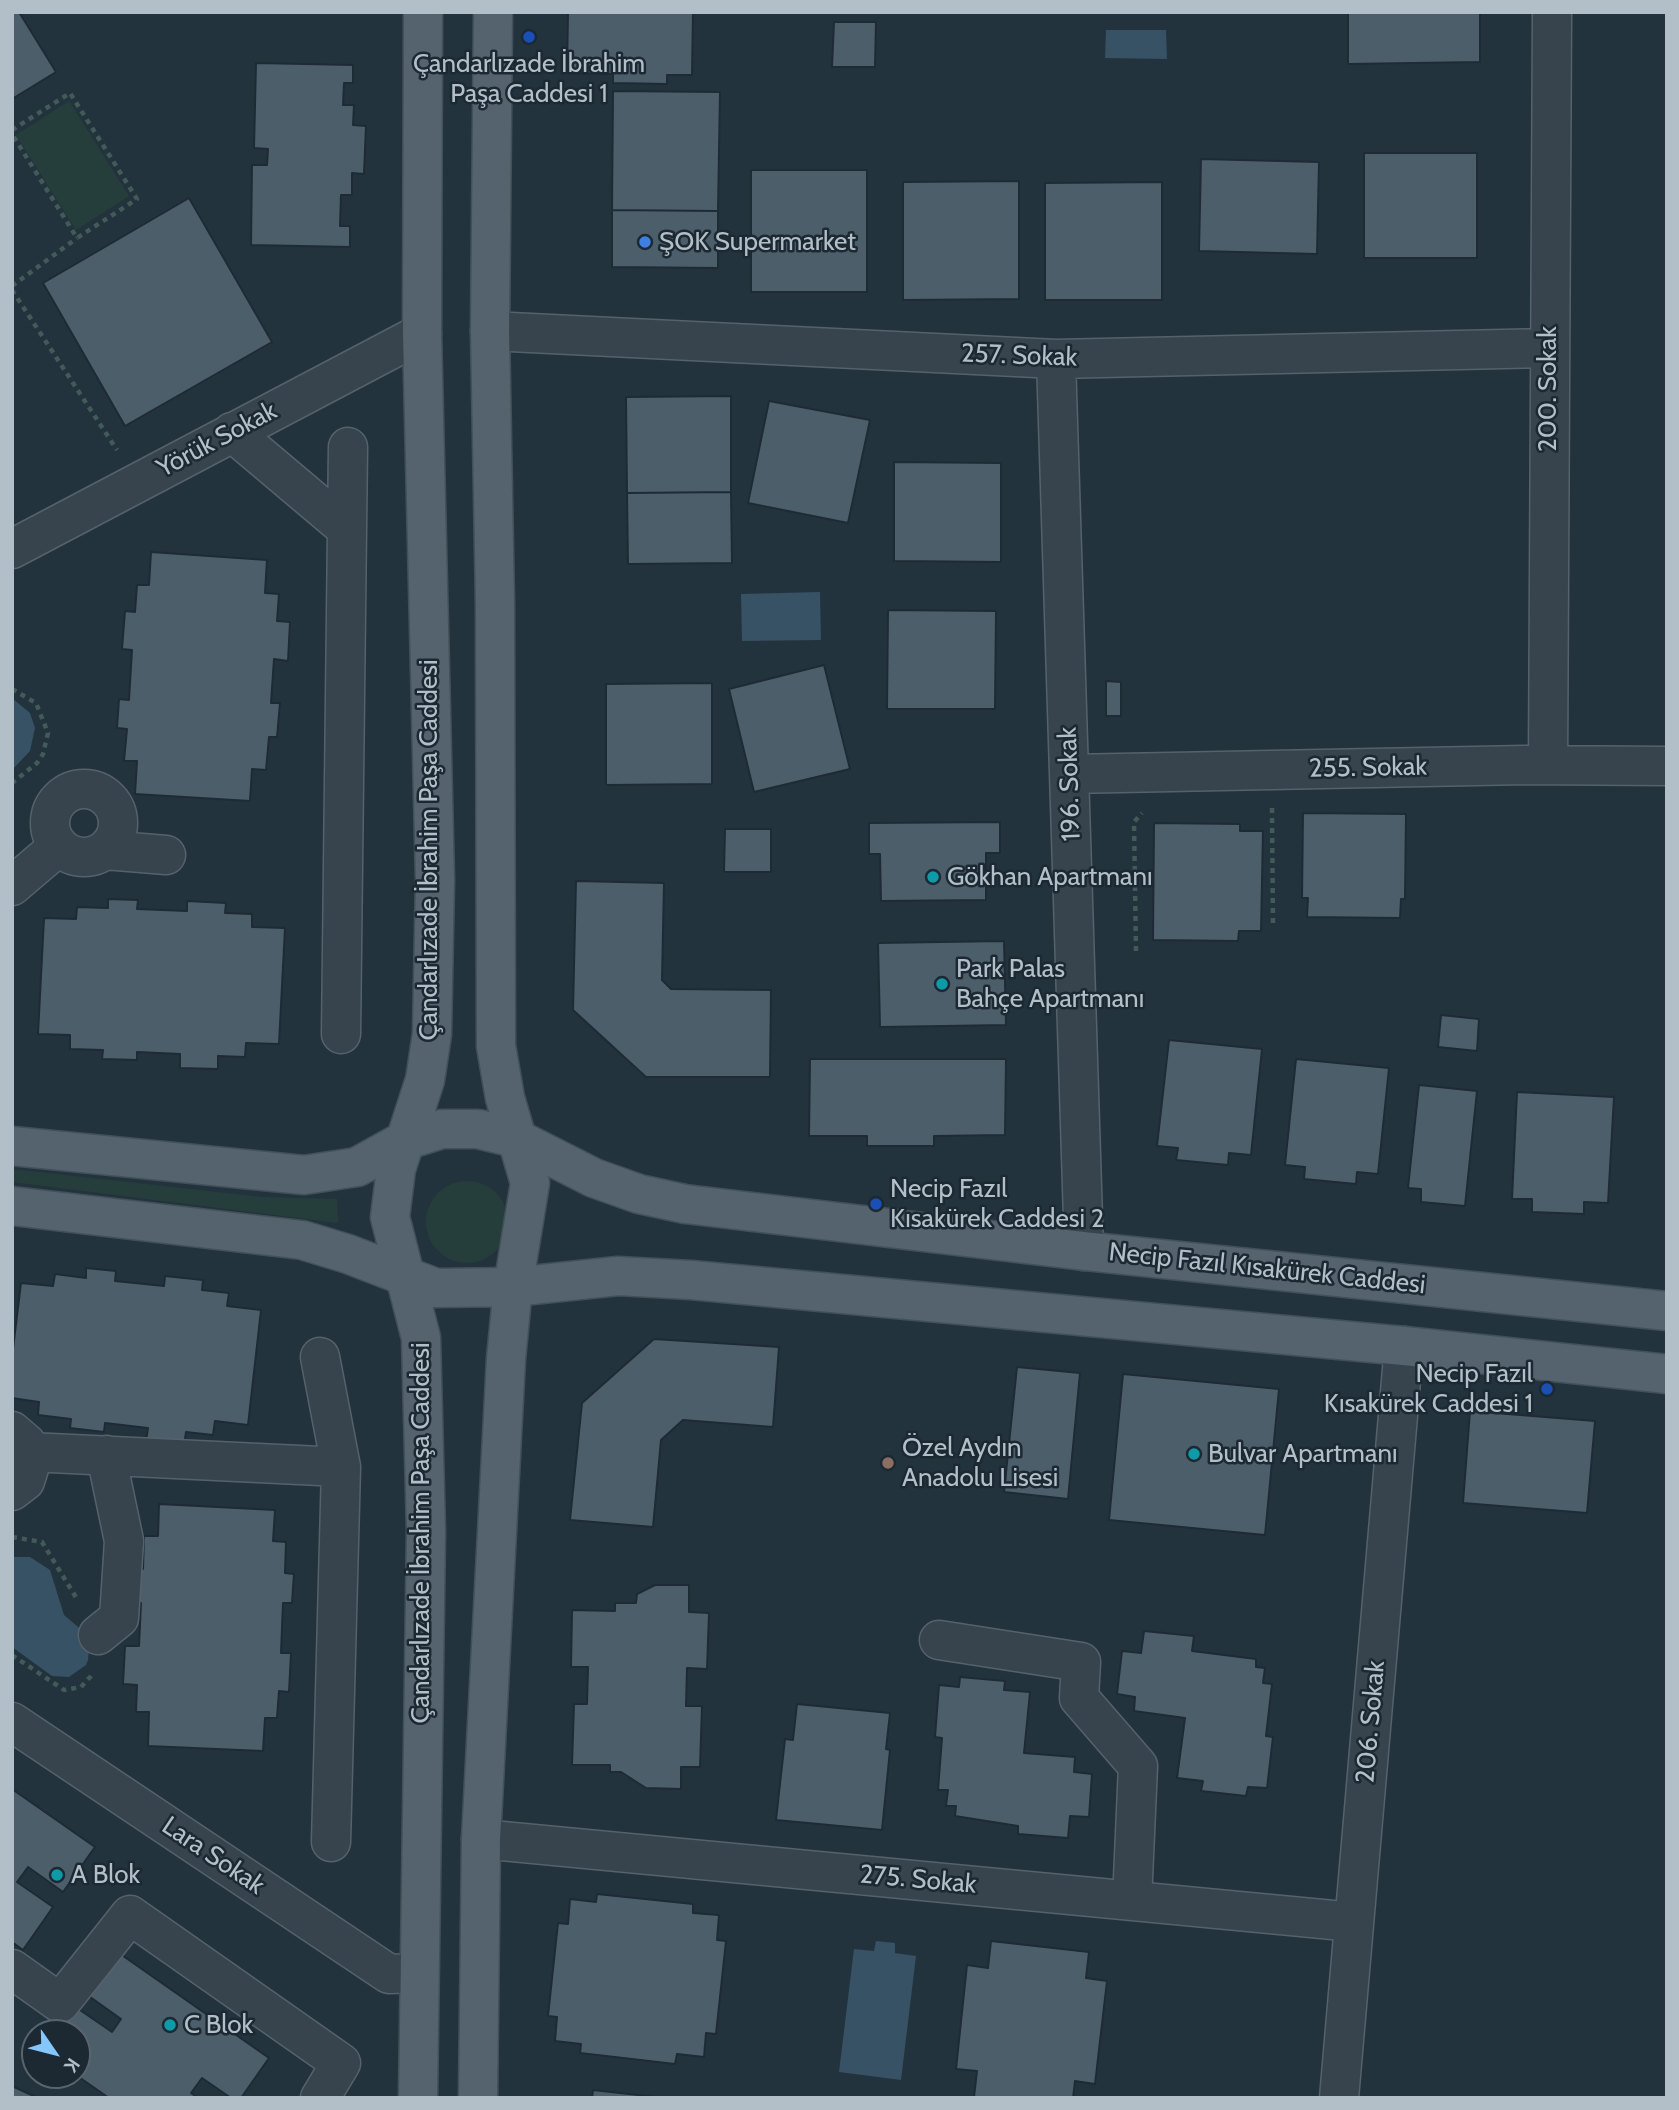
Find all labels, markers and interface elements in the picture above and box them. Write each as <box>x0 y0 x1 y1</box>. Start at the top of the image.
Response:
marker: Çandarlızade İbrahim Paşa Caddesi 1 <box>521 29 537 45</box>
place label: Çandarlızade İbrahim Paşa Caddesi 1 <box>413 48 645 110</box>
place label: ŞOK Supermarket <box>659 226 856 258</box>
marker: ŞOK Supermarket <box>637 234 653 250</box>
street label: 200. Sokak <box>1532 326 1564 452</box>
street label: 257. Sokak <box>960 338 1078 374</box>
street label: Yörük Sokak <box>152 395 282 485</box>
street label: Çandarlızade İbrahim Paşa Caddesi <box>413 660 445 1040</box>
street label: 196. Sokak <box>1052 726 1088 842</box>
street label: 255. Sokak <box>1309 751 1427 785</box>
place label: Gökhan Apartmanı <box>947 861 1153 893</box>
marker: Gökhan Apartmanı <box>925 869 941 885</box>
place label: Park Palas Bahçe Apartmanı <box>956 953 1144 1014</box>
marker: Park Palas Bahçe Apartmanı <box>934 976 950 992</box>
place label: Necip Fazıl Kısakürek Caddesi 2 <box>890 1173 1104 1234</box>
marker: Necip Fazıl Kısakürek Caddesi 2 <box>868 1196 884 1212</box>
street label: Necip Fazıl Kısakürek Caddesi <box>1107 1237 1427 1301</box>
street label: Çandarlızade İbrahim Paşa Caddesi <box>405 1343 437 1723</box>
place label: Necip Fazıl Kısakürek Caddesi 1 <box>1324 1358 1533 1420</box>
marker: Necip Fazıl Kısakürek Caddesi 1 <box>1539 1381 1555 1397</box>
place label: Özel Aydın Anadolu Lisesi <box>902 1432 1058 1494</box>
place label: Bulvar Apartmanı <box>1208 1438 1397 1470</box>
marker: Bulvar Apartmanı <box>1186 1446 1202 1462</box>
marker: Özel Aydın Anadolu Lisesi <box>880 1455 896 1471</box>
street label: 206. Sokak <box>1350 1659 1392 1785</box>
street label: Lara Sokak <box>156 1810 270 1902</box>
place label: A Blok <box>71 1859 140 1891</box>
street label: 275. Sokak <box>858 1859 978 1901</box>
marker: A Blok <box>49 1867 65 1883</box>
place label: C Blok <box>184 2009 253 2041</box>
marker: C Blok <box>162 2017 178 2033</box>
north arrow <box>21 2019 91 2089</box>
text: K <box>59 2054 85 2077</box>

